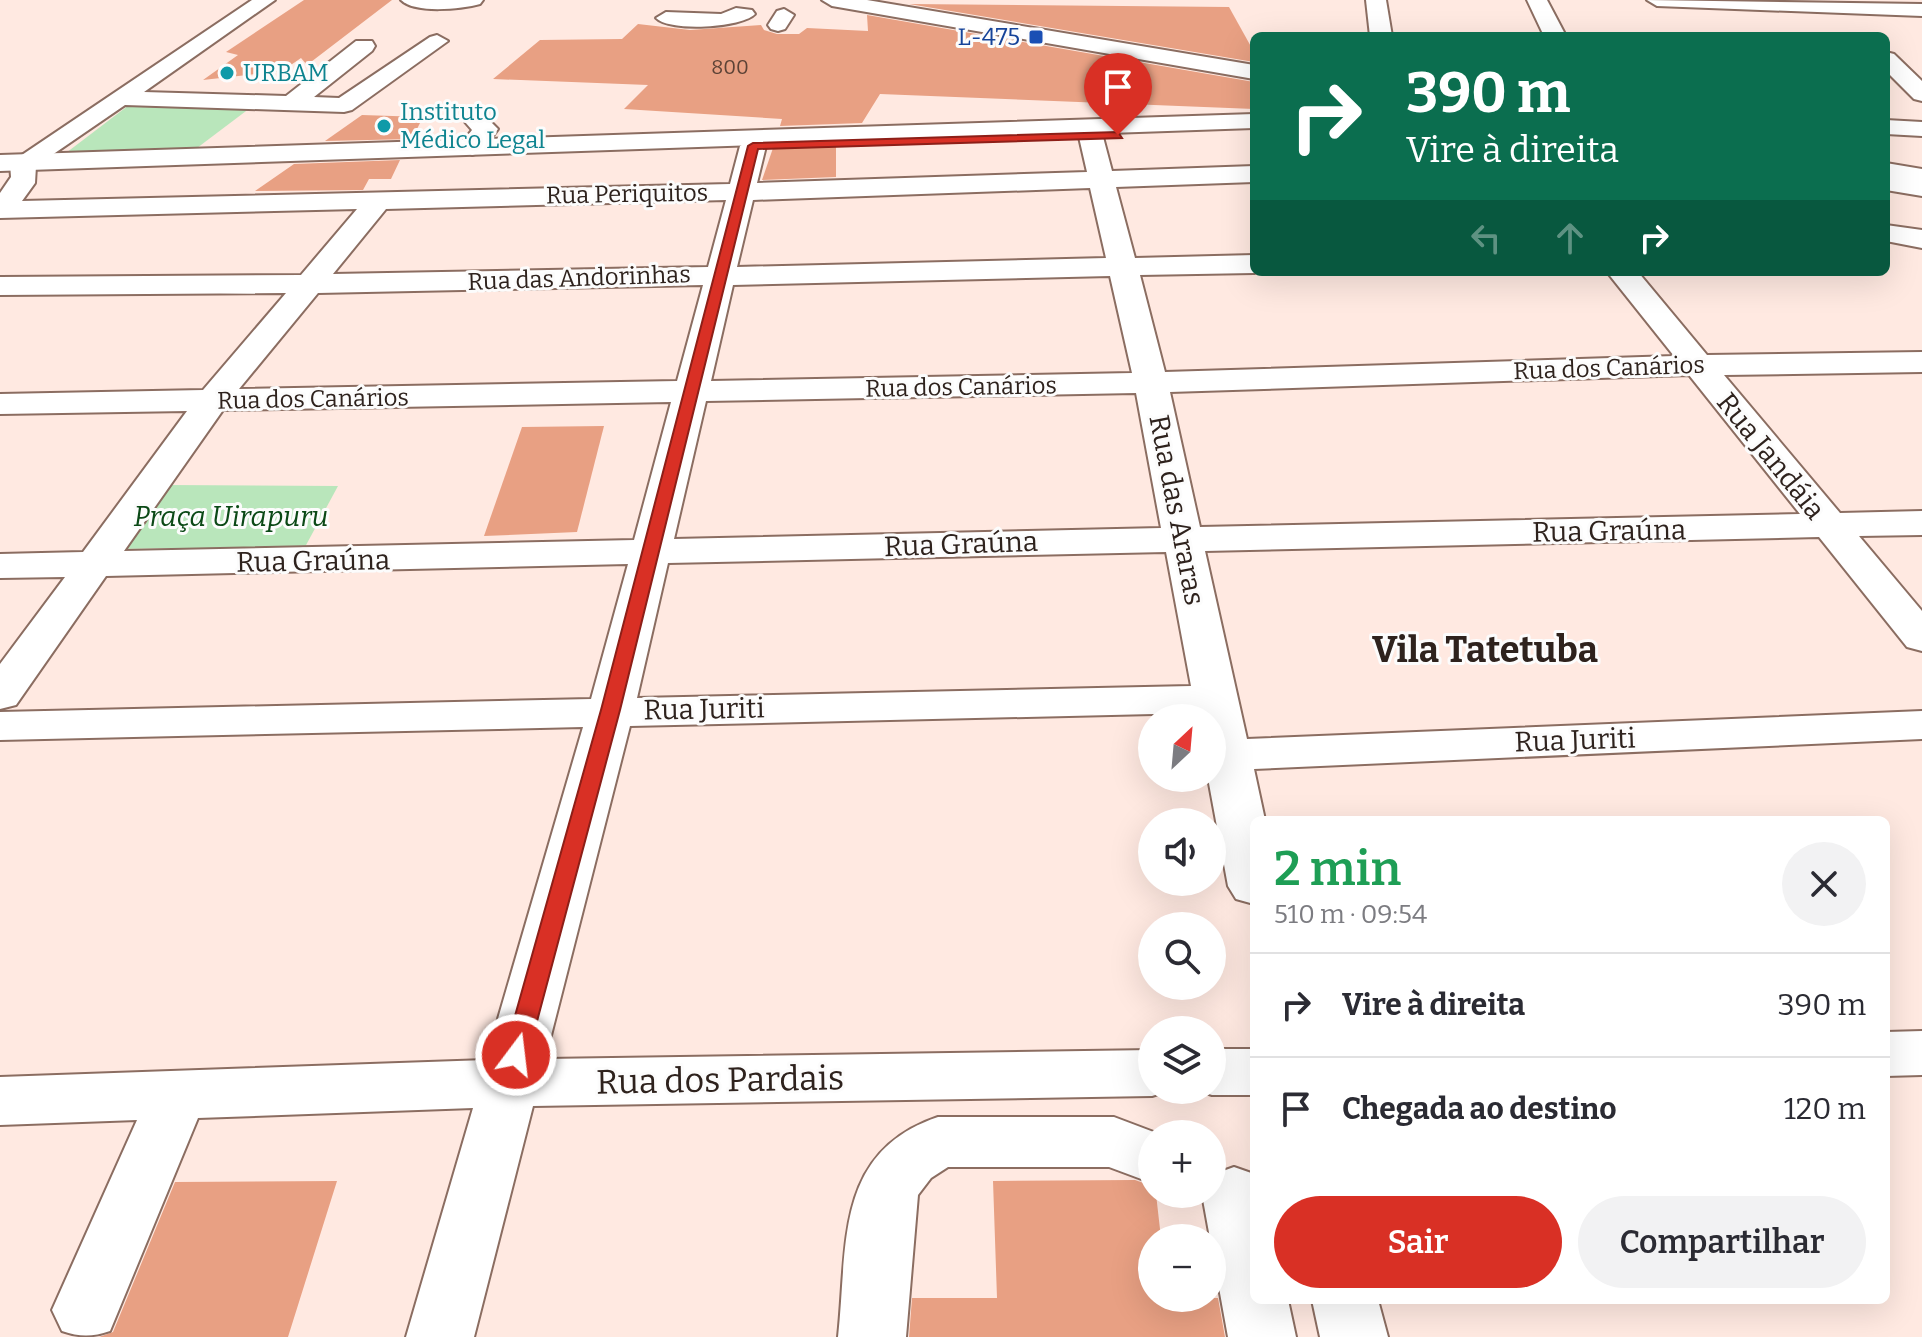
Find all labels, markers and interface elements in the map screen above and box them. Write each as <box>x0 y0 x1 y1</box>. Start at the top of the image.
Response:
place label: L-475 <box>957 23 1020 51</box>
marker: L-475 <box>1027 28 1045 46</box>
pin <box>1084 53 1152 135</box>
house number: 800 <box>711 55 749 79</box>
place label: URBAM <box>243 59 329 87</box>
text: 390 m <box>1406 60 1570 127</box>
marker: URBAM <box>218 64 236 82</box>
icon: right <box>1274 64 1378 168</box>
icon: arrive <box>1096 65 1140 109</box>
place label: Instituto Médico Legal <box>400 98 545 154</box>
marker: Instituto Médico Legal <box>375 117 393 135</box>
text: Vire à direita <box>1406 128 1619 172</box>
street label: Rua Periquitos <box>546 179 708 209</box>
icon: left <box>1464 216 1508 260</box>
icon: ahead <box>1548 216 1592 260</box>
icon: right <box>1632 216 1676 260</box>
street label: Rua das Andorinhas <box>467 260 691 296</box>
street label: Rua dos Canários <box>1513 351 1705 385</box>
street label: Rua dos Canários <box>865 371 1057 403</box>
street label: Rua dos Canários <box>217 383 409 415</box>
street label: Rua Jandáia <box>1710 386 1832 526</box>
street label: Rua das Araras <box>1142 412 1212 608</box>
park label: Praça Uirapuru <box>133 500 329 533</box>
street label: Rua Graúna <box>1532 513 1686 549</box>
street label: Rua Graúna <box>883 525 1039 563</box>
street label: Rua Graúna <box>236 543 390 579</box>
district label: Vila Tatetuba <box>1372 628 1598 672</box>
street label: Rua Juriti <box>643 691 765 727</box>
north arrow <box>1138 704 1226 792</box>
map controls <box>1138 704 1226 1312</box>
street label: Rua Juriti <box>1514 721 1636 759</box>
button: sound <box>1138 808 1226 896</box>
text: 2 min <box>1274 840 1401 898</box>
button: close <box>1782 842 1866 926</box>
text: 510 m · 09:54 <box>1274 899 1427 930</box>
button: search <box>1138 912 1226 1000</box>
icon: right <box>1274 983 1318 1027</box>
text: Vire à direita <box>1342 987 1525 1023</box>
text: 390 m <box>1777 987 1866 1023</box>
position arrow <box>474 1013 558 1097</box>
button: layers <box>1138 1016 1226 1104</box>
street label: Rua dos Pardais <box>596 1057 844 1103</box>
icon: arrive <box>1274 1087 1318 1131</box>
text: Chegada ao destino <box>1342 1091 1617 1127</box>
text: 120 m <box>1784 1091 1866 1127</box>
button: + <box>1138 1120 1226 1208</box>
button: Sair <box>1274 1196 1562 1288</box>
button: Compartilhar <box>1578 1196 1866 1288</box>
button: − <box>1138 1224 1226 1312</box>

